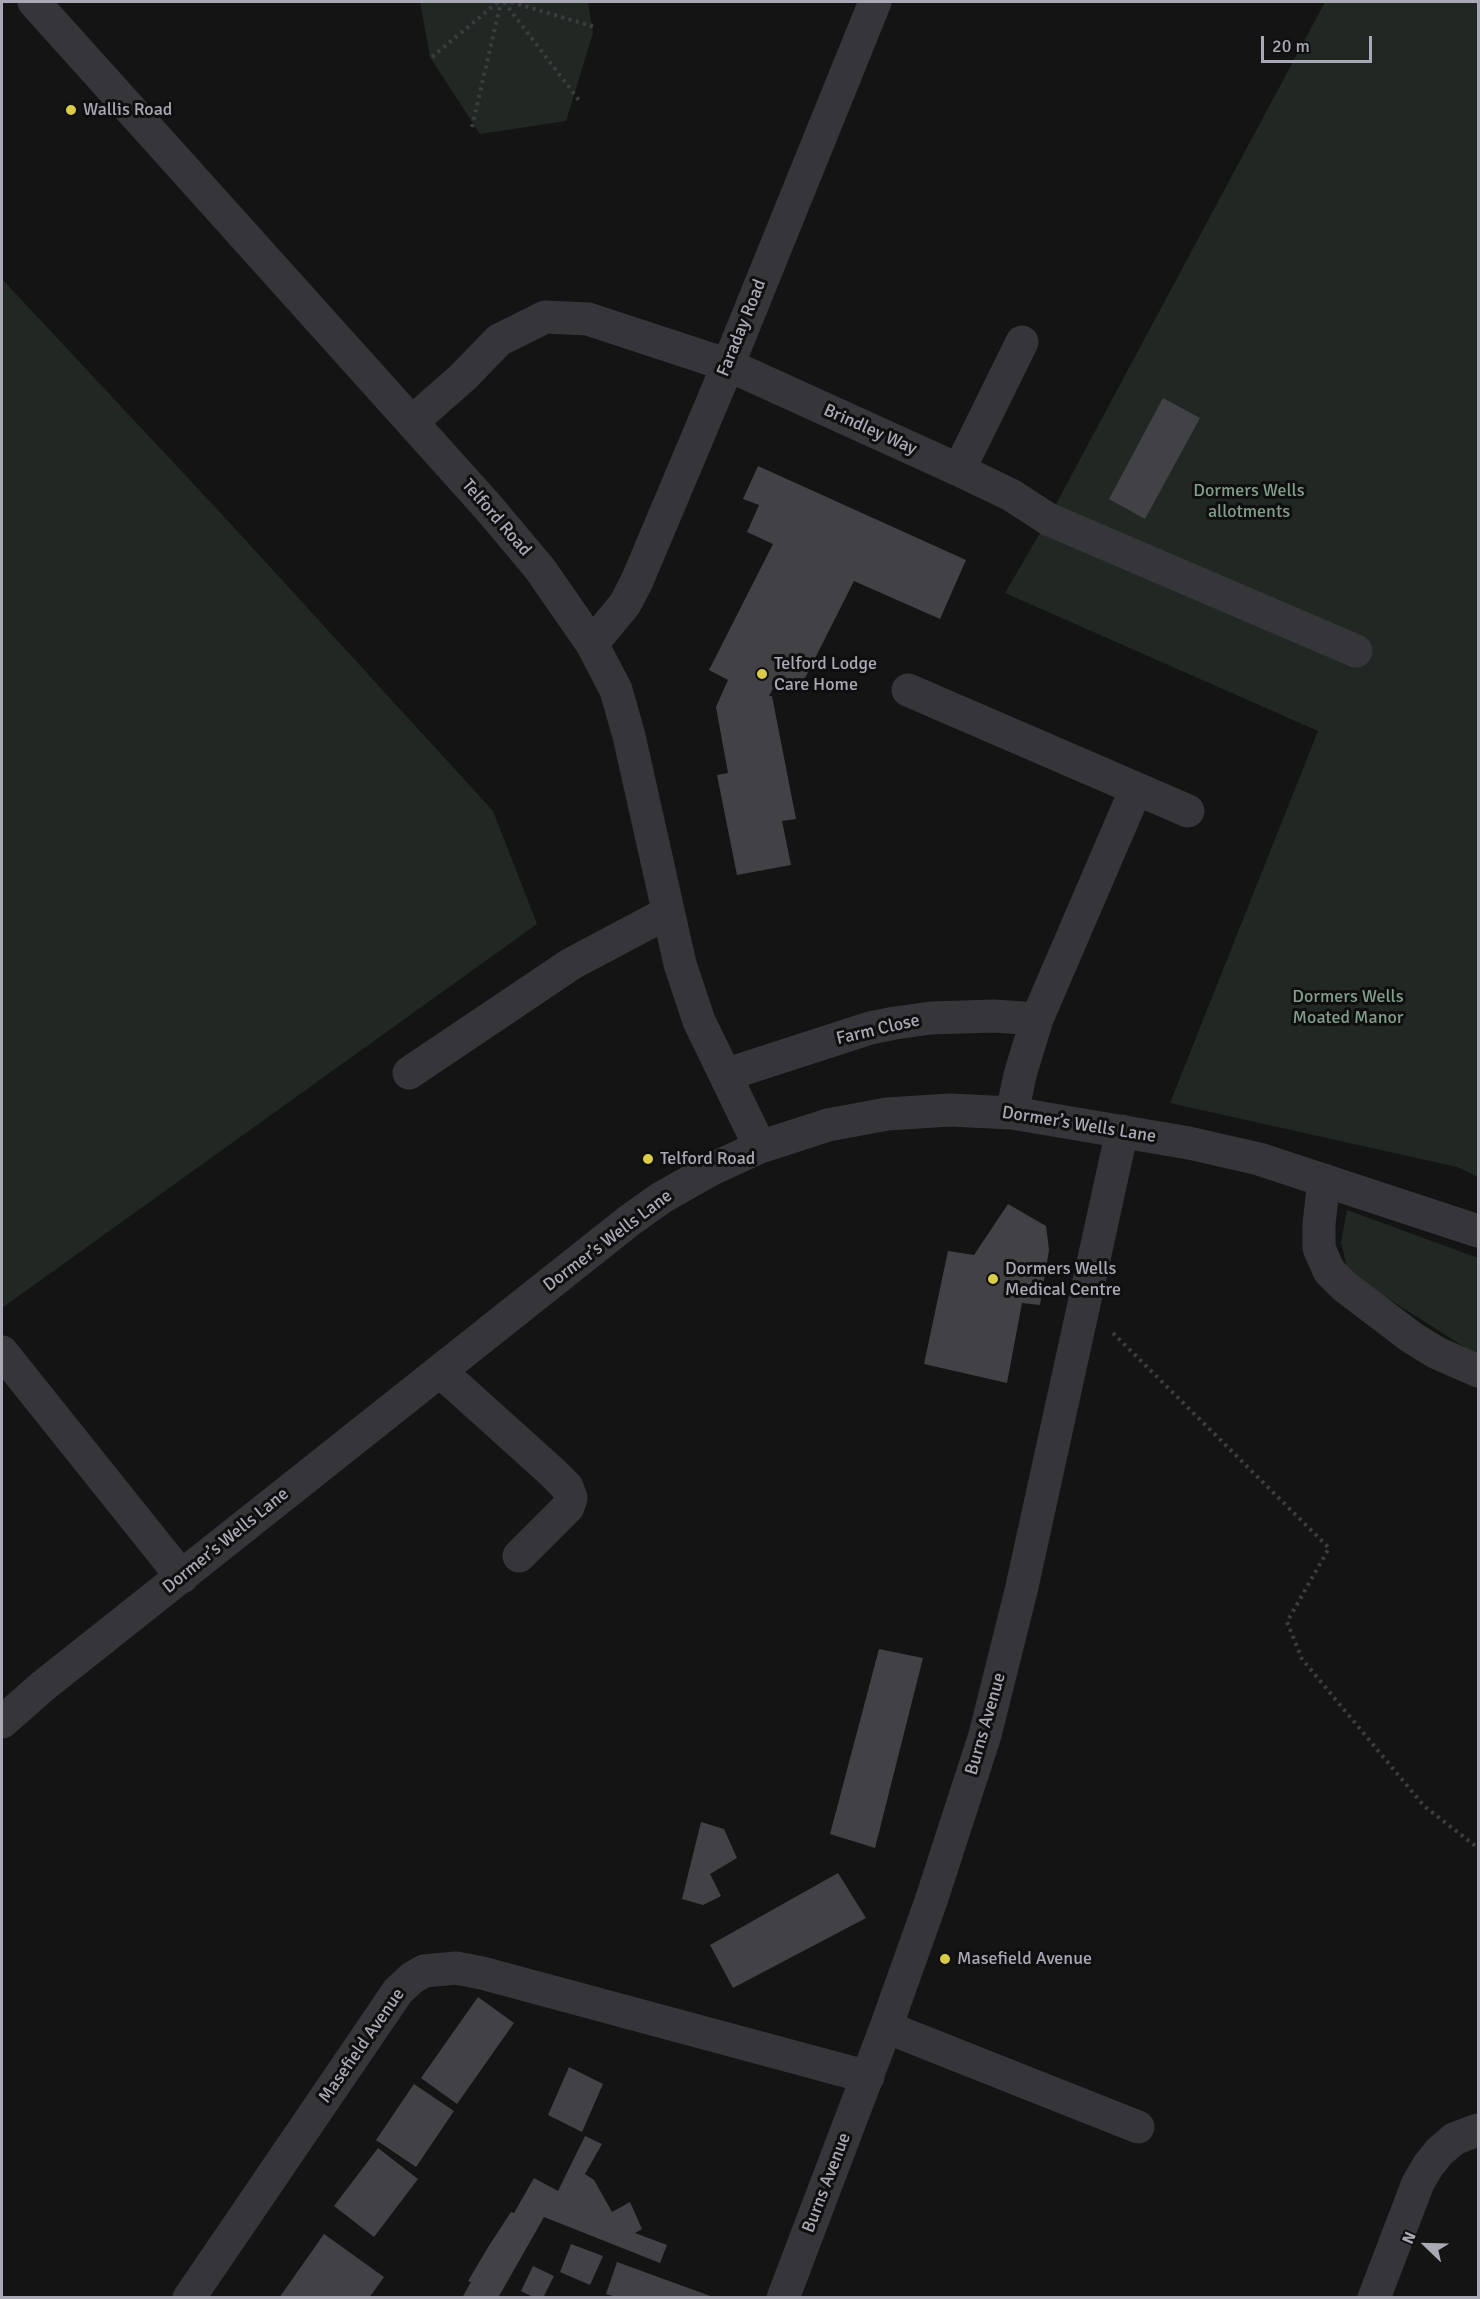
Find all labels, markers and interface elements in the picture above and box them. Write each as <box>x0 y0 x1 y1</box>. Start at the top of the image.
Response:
scale bar <box>1264 24 1375 62</box>
text: 20 m <box>1272 35 1310 57</box>
place label: Wallis Road <box>83 99 172 121</box>
marker: Wallis Road <box>64 103 78 117</box>
street label: Faraday Road <box>713 276 771 380</box>
street label: Brindley Way <box>820 400 920 460</box>
street label: Telford Road <box>457 475 535 561</box>
park label: Dormers Wells allotments <box>1193 480 1305 522</box>
place label: Telford Lodge Care Home <box>774 653 877 696</box>
marker: Telford Lodge Care Home <box>755 667 769 681</box>
park label: Dormers Wells Moated Manor <box>1292 986 1404 1028</box>
street label: Farm Close <box>834 1010 922 1050</box>
street label: Dormer’s Wells Lane <box>1000 1102 1158 1148</box>
place label: Telford Road <box>660 1148 755 1170</box>
marker: Telford Road <box>641 1152 655 1166</box>
street label: Dormer’s Wells Lane <box>539 1186 677 1296</box>
place label: Dormers Wells Medical Centre <box>1005 1258 1121 1300</box>
marker: Dormers Wells Medical Centre <box>986 1272 1000 1286</box>
street label: Dormer’s Wells Lane <box>159 1484 293 1598</box>
street label: Burns Avenue <box>961 1670 1011 1778</box>
place label: Masefield Avenue <box>957 1948 1092 1970</box>
marker: Masefield Avenue <box>938 1952 952 1966</box>
street label: Masefield Avenue <box>314 1985 410 2107</box>
street label: Burns Avenue <box>798 2130 856 2236</box>
north arrow <box>1396 2215 1456 2275</box>
text: N <box>1398 2229 1421 2247</box>

